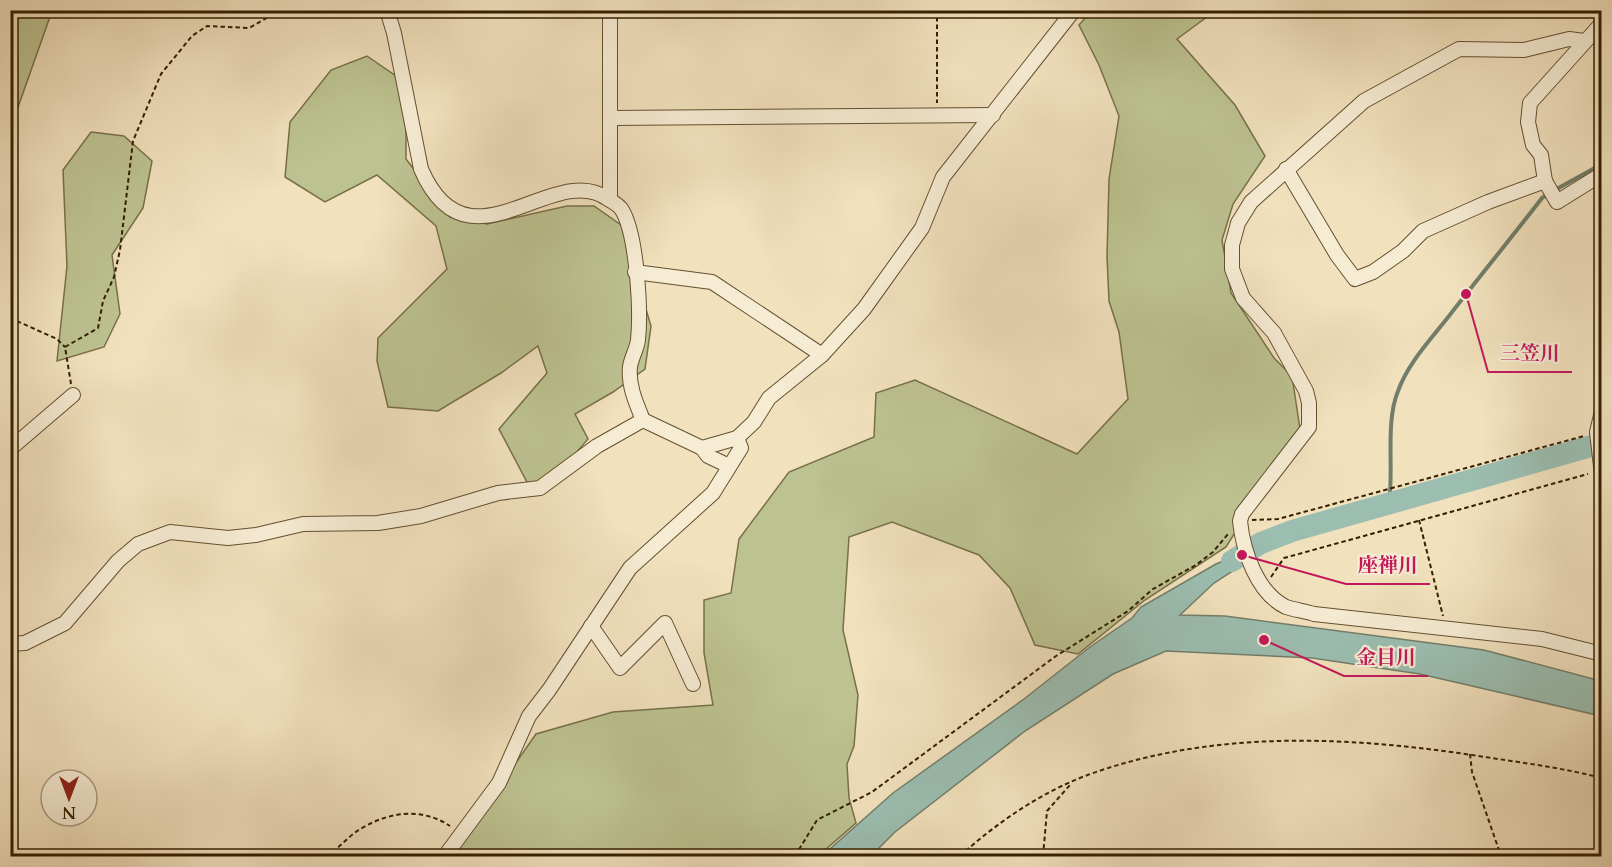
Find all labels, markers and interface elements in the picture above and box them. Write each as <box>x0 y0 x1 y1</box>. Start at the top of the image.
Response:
callout: 三笠川 <box>1488 334 1572 372</box>
text: 三笠川 <box>1500 340 1560 367</box>
callout: 座禅川 <box>1346 546 1430 584</box>
text: 座禅川 <box>1358 552 1418 579</box>
callout: 金目川 <box>1344 638 1428 676</box>
text: 金目川 <box>1356 644 1416 671</box>
north arrow <box>39 768 99 828</box>
text: N <box>62 801 76 823</box>

